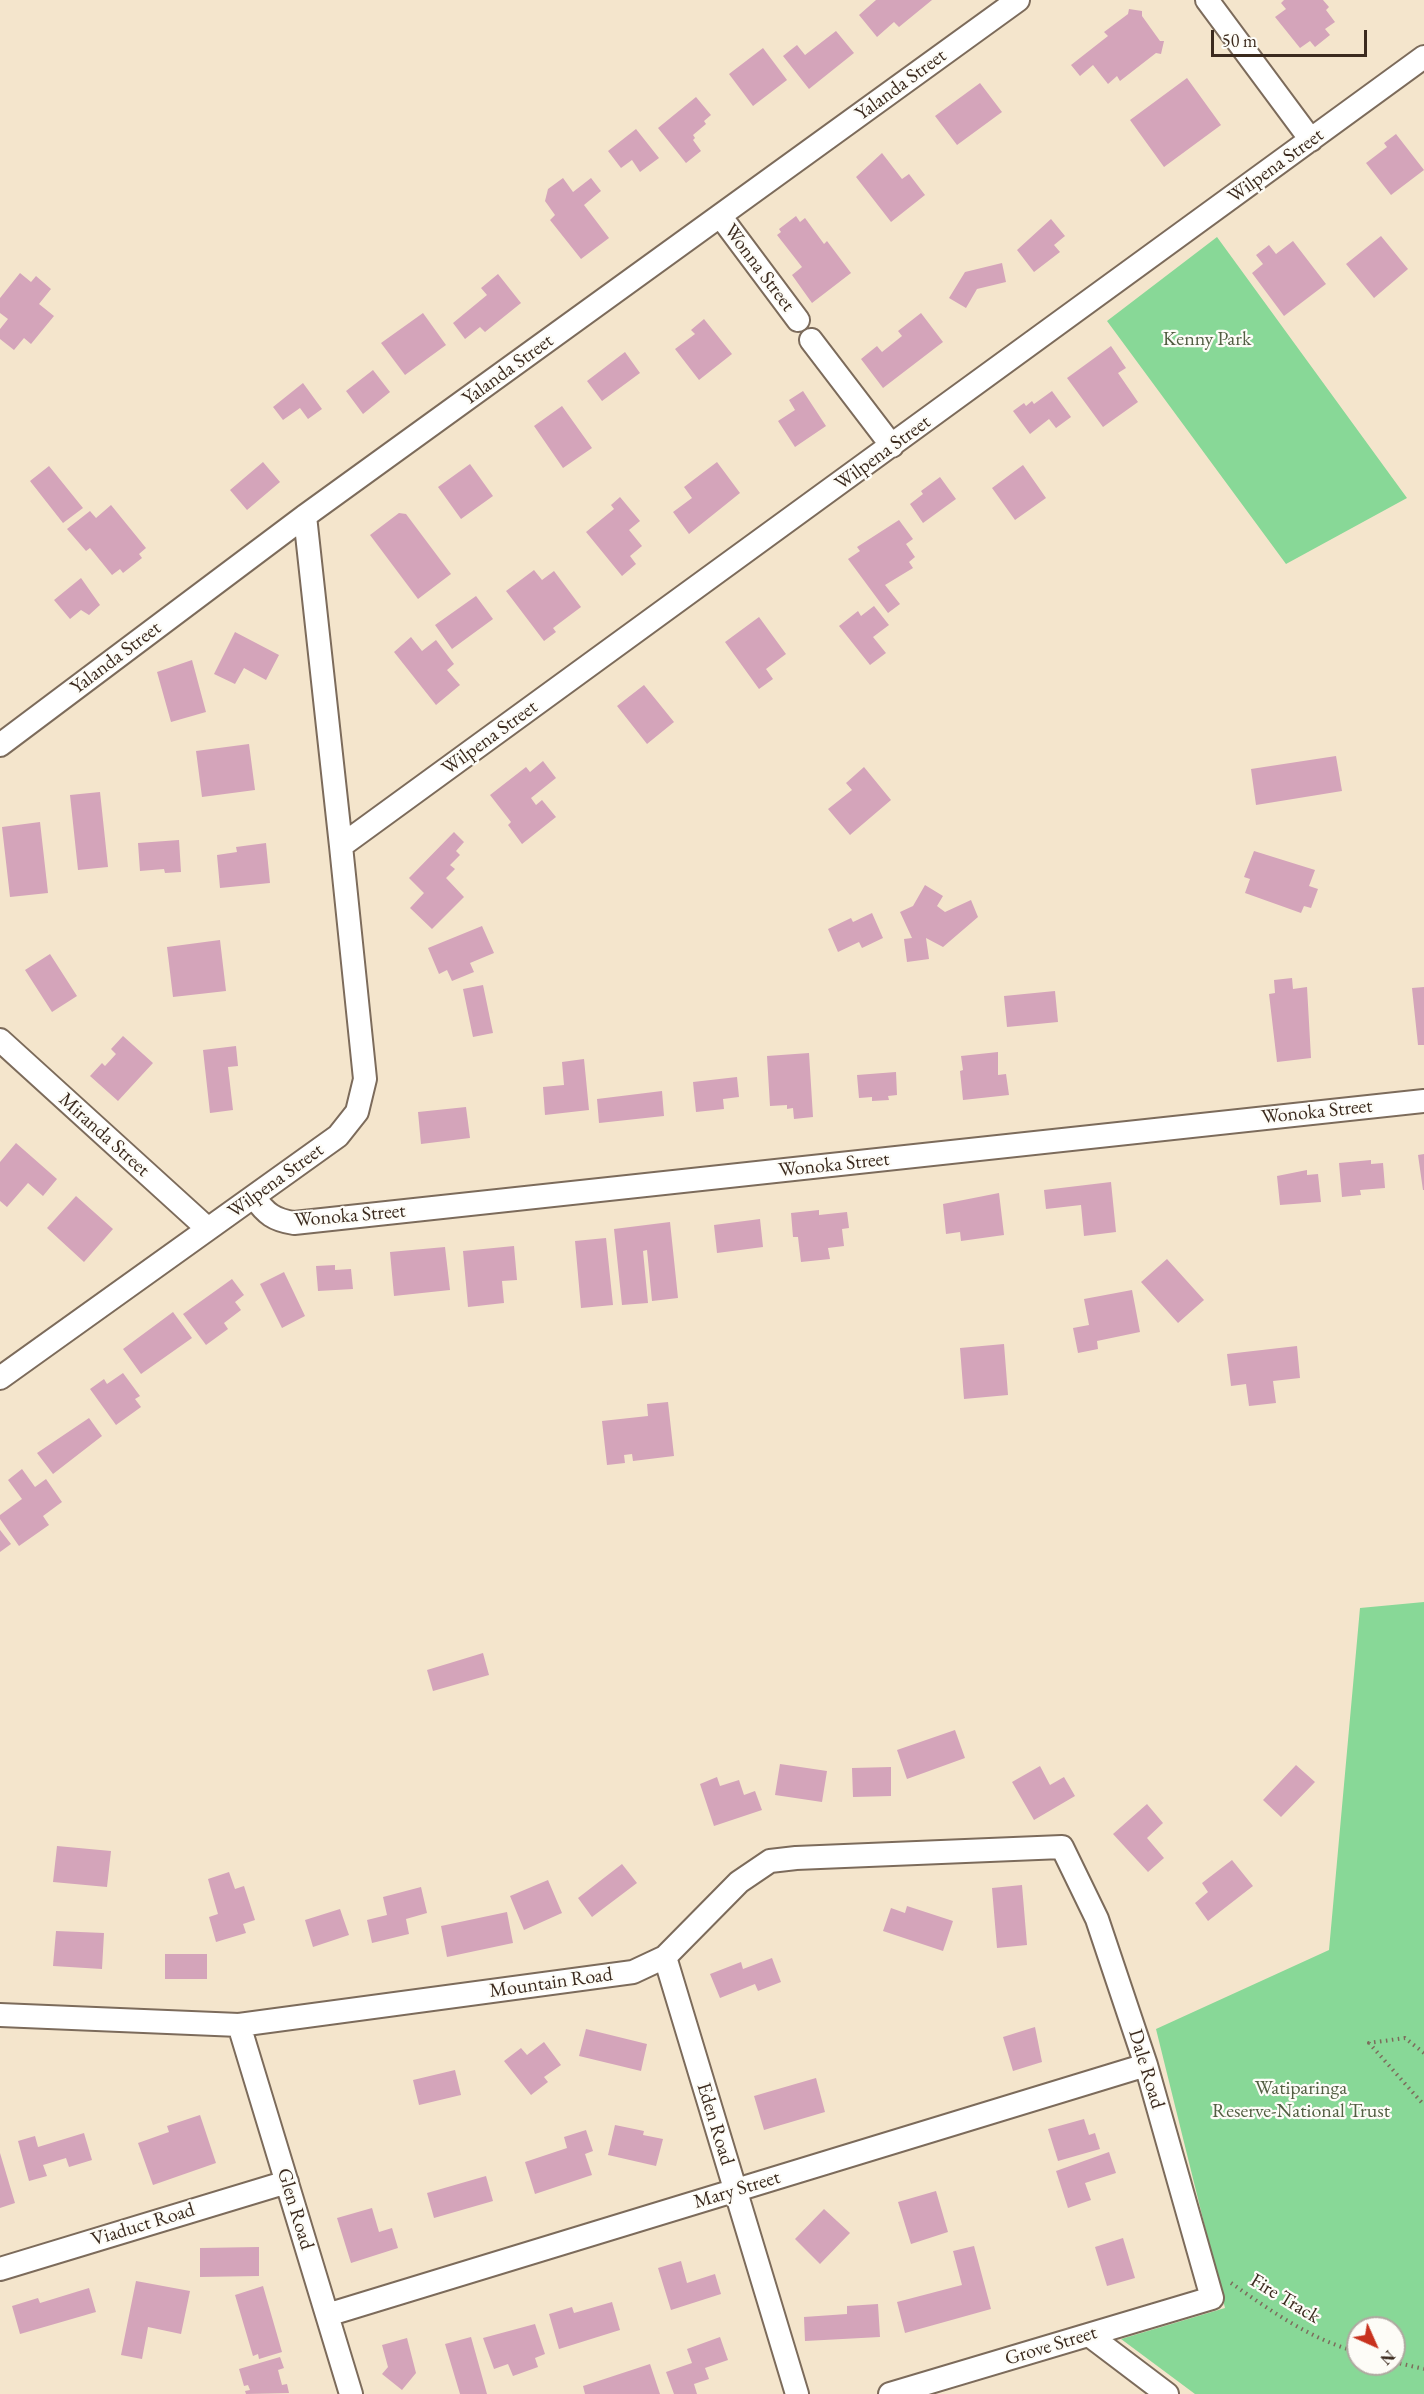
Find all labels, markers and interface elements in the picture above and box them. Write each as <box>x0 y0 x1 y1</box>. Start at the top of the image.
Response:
scale bar <box>1214 18 1370 56</box>
text: 50 m <box>1222 29 1257 52</box>
street label: Yalanda Street <box>851 44 951 126</box>
street label: Wilpena Street <box>1224 123 1328 209</box>
street label: Wonna Street <box>718 220 800 316</box>
park label: Kenny Park <box>1163 328 1251 352</box>
street label: Yalanda Street <box>458 329 558 411</box>
street label: Wilpena Street <box>831 410 935 496</box>
street label: Yalanda Street <box>66 616 166 700</box>
street label: Wilpena Street <box>438 695 542 781</box>
street label: Miranda Street <box>54 1088 154 1182</box>
street label: Wonoka Street <box>1260 1094 1374 1130</box>
street label: Wilpena Street <box>224 1138 328 1224</box>
street label: Wonoka Street <box>777 1147 891 1183</box>
street label: Wonoka Street <box>293 1199 407 1233</box>
street label: Mountain Road <box>488 1962 614 2004</box>
street label: Dale Road <box>1123 2027 1169 2111</box>
park label: Watiparinga Reserve-National Trust <box>1212 2077 1390 2124</box>
street label: Eden Road <box>691 2080 739 2168</box>
street label: Glen Road <box>271 2166 319 2252</box>
street label: Mary Street <box>691 2166 783 2214</box>
street label: Viaduct Road <box>88 2198 198 2252</box>
street label: Fire Track <box>1246 2269 1324 2329</box>
north arrow <box>1346 2316 1406 2376</box>
street label: Grove Street <box>1002 2321 1100 2371</box>
text: N <box>1376 2346 1400 2370</box>

